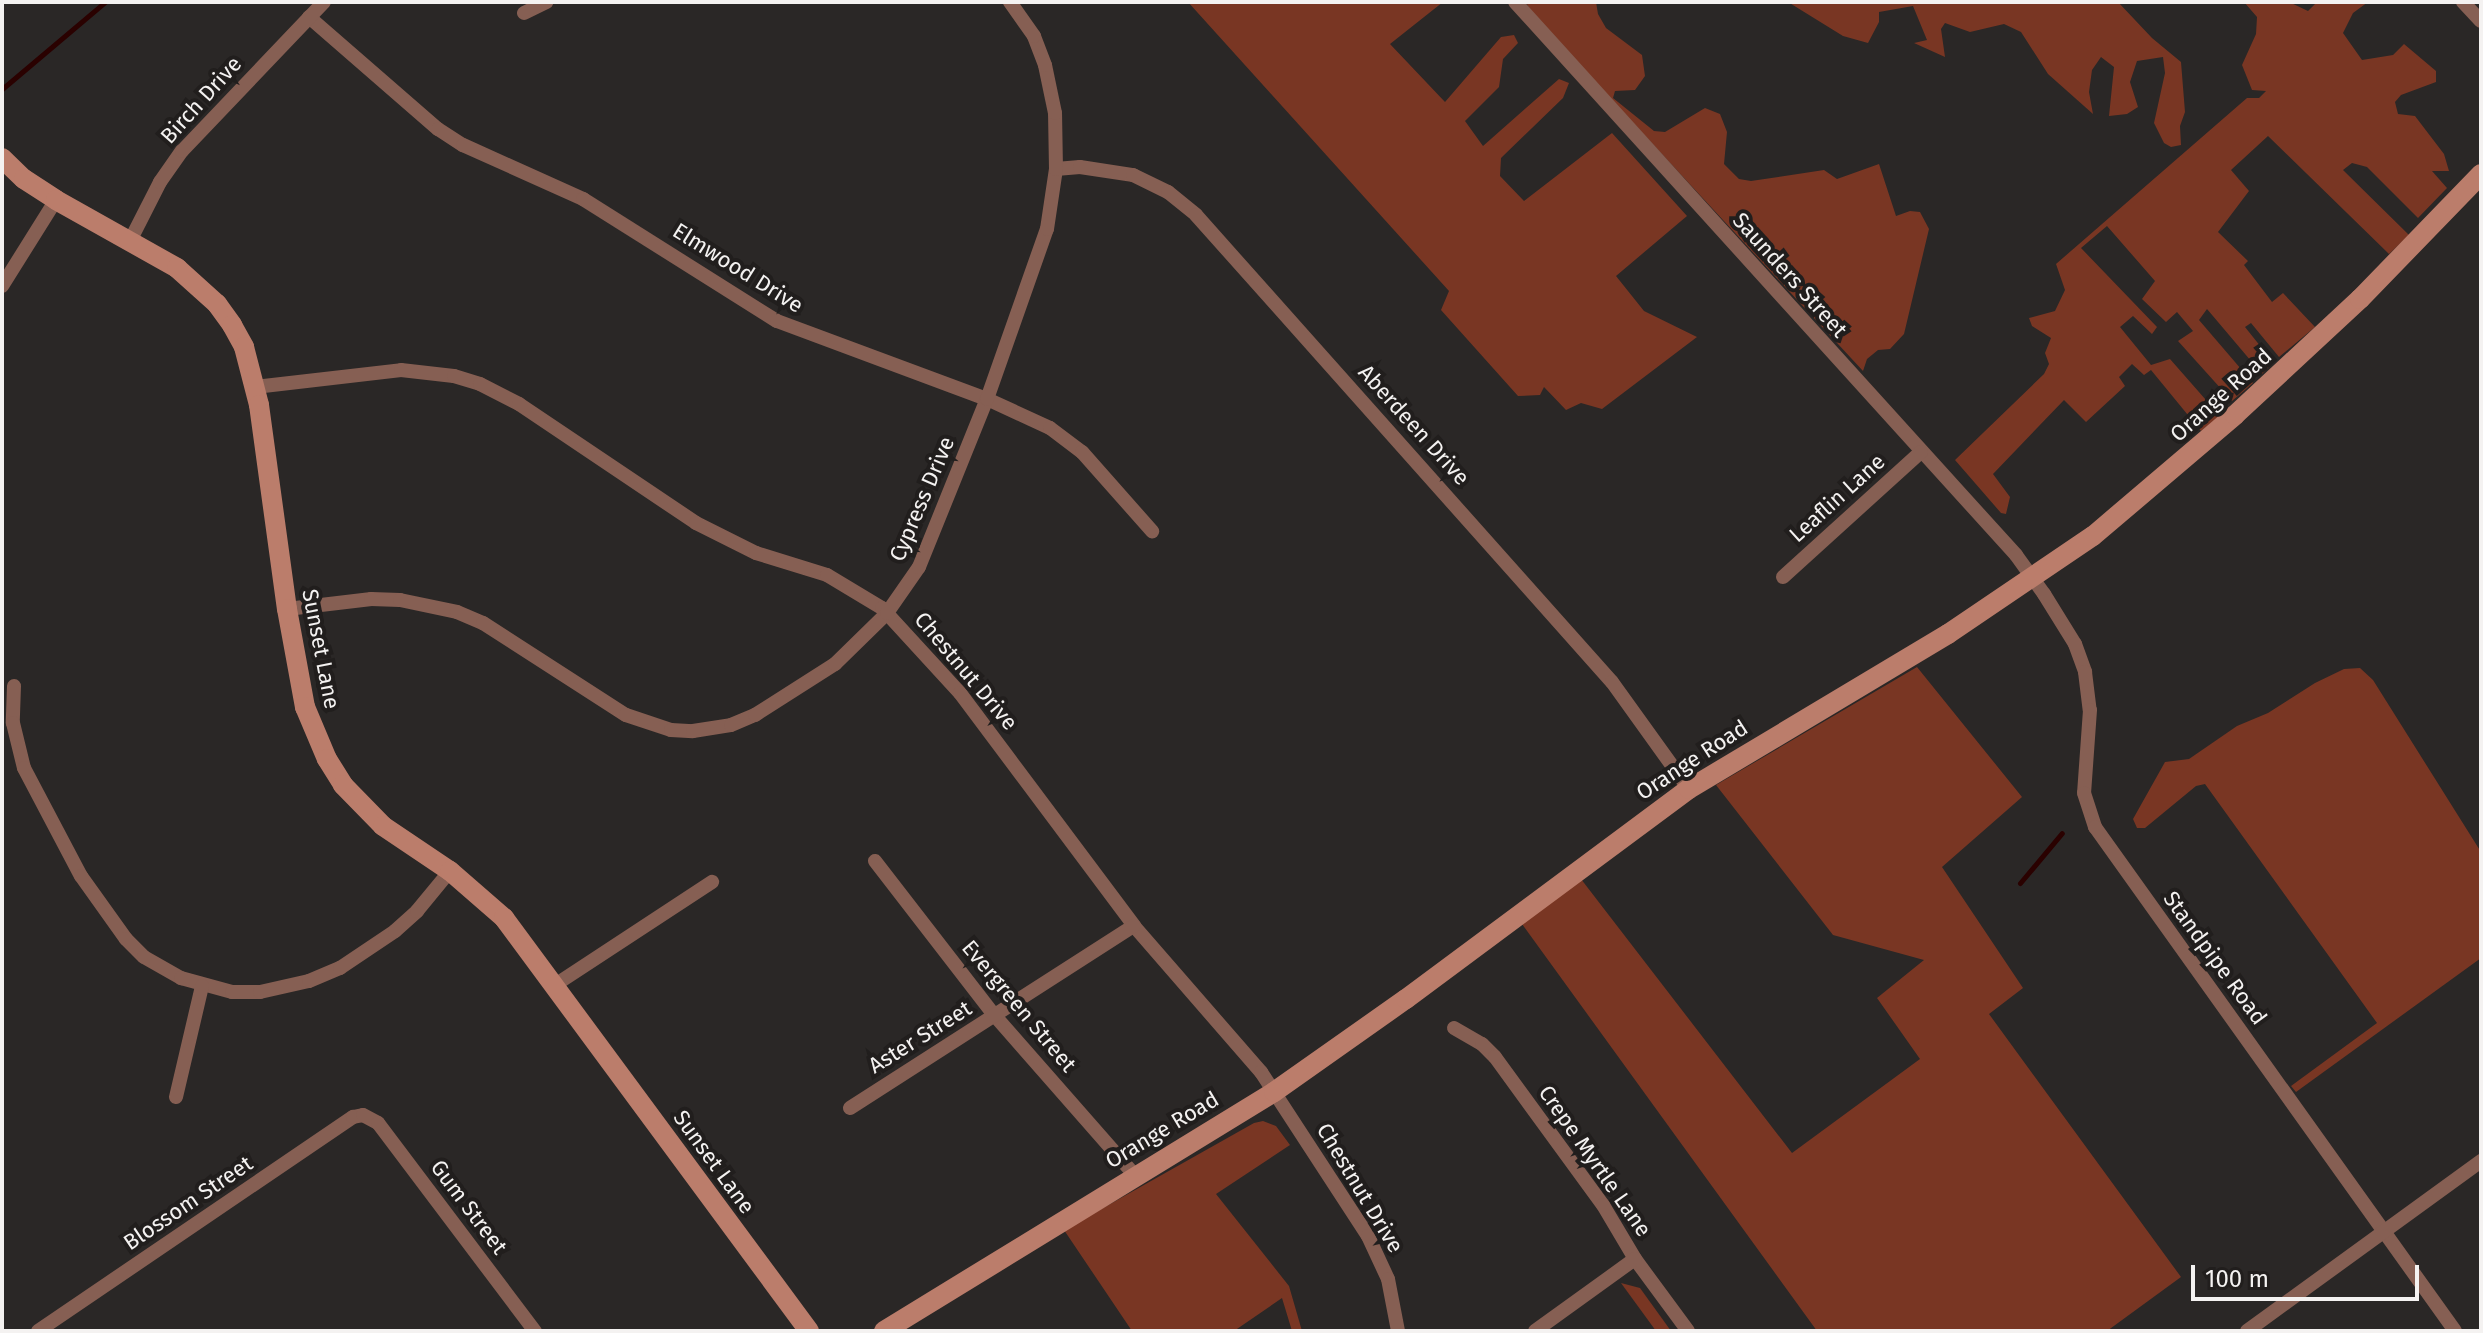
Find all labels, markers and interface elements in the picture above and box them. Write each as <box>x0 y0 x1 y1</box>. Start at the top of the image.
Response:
street label: Birch Drive <box>155 51 247 149</box>
street label: Saunders Street <box>1727 207 1853 343</box>
street label: Elmwood Drive <box>668 217 808 319</box>
street label: Orange Road <box>2165 343 2277 447</box>
street label: Aberdeen Drive <box>1353 359 1475 491</box>
street label: Cypress Drive <box>884 433 960 565</box>
street label: Leaflin Lane <box>1784 448 1890 548</box>
street label: Sunset Lane <box>296 587 346 711</box>
street label: Chestnut Drive <box>909 606 1023 736</box>
street label: Orange Road <box>1631 714 1753 806</box>
street label: Standpipe Road <box>2158 886 2272 1030</box>
street label: Evergreen Street <box>956 935 1082 1077</box>
street label: Aster Street <box>864 995 976 1079</box>
street label: Crepe Myrtle Lane <box>1533 1080 1657 1242</box>
street label: Orange Road <box>1101 1086 1223 1174</box>
street label: Sunset Lane <box>668 1105 760 1219</box>
street label: Chestnut Drive <box>1311 1119 1409 1257</box>
street label: Blossom Street <box>118 1150 258 1256</box>
street label: Gum Street <box>425 1155 513 1259</box>
scale bar <box>2195 1249 2423 1299</box>
text: 100 m <box>2205 1265 2269 1293</box>

